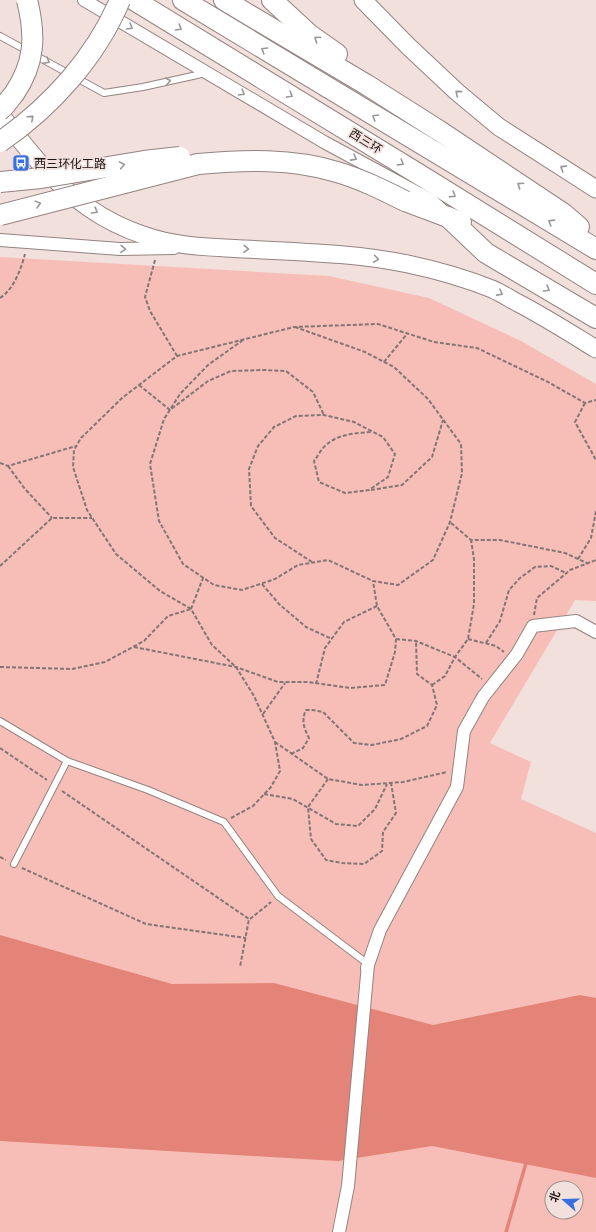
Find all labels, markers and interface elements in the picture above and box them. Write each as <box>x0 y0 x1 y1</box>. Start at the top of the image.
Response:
one-way arrow <box>126 22 133 30</box>
one-way arrow <box>175 23 182 30</box>
one-way arrow <box>314 37 321 44</box>
one-way arrow <box>261 47 268 54</box>
one-way arrow <box>42 57 50 64</box>
one-way arrow <box>164 78 171 86</box>
one-way arrow <box>238 89 245 96</box>
one-way arrow <box>286 90 293 98</box>
one-way arrow <box>455 90 462 97</box>
one-way arrow <box>372 114 379 122</box>
one-way arrow <box>26 116 33 123</box>
street label: 西三环 <box>347 125 385 157</box>
bus stop icon: 西三环化工路 <box>11 153 31 173</box>
one-way arrow <box>350 154 357 161</box>
place label: 西三环化工路 <box>34 156 106 171</box>
one-way arrow <box>397 158 404 166</box>
one-way arrow <box>119 161 125 170</box>
one-way arrow <box>560 166 567 173</box>
one-way arrow <box>518 182 525 189</box>
one-way arrow <box>449 191 456 198</box>
one-way arrow <box>34 201 41 209</box>
one-way arrow <box>91 207 98 214</box>
one-way arrow <box>548 219 555 226</box>
one-way arrow <box>120 245 126 253</box>
one-way arrow <box>243 245 249 253</box>
one-way arrow <box>373 254 379 263</box>
one-way arrow <box>543 285 550 292</box>
one-way arrow <box>496 289 504 296</box>
north arrow <box>544 1180 584 1220</box>
text: 北 <box>546 1189 563 1204</box>

